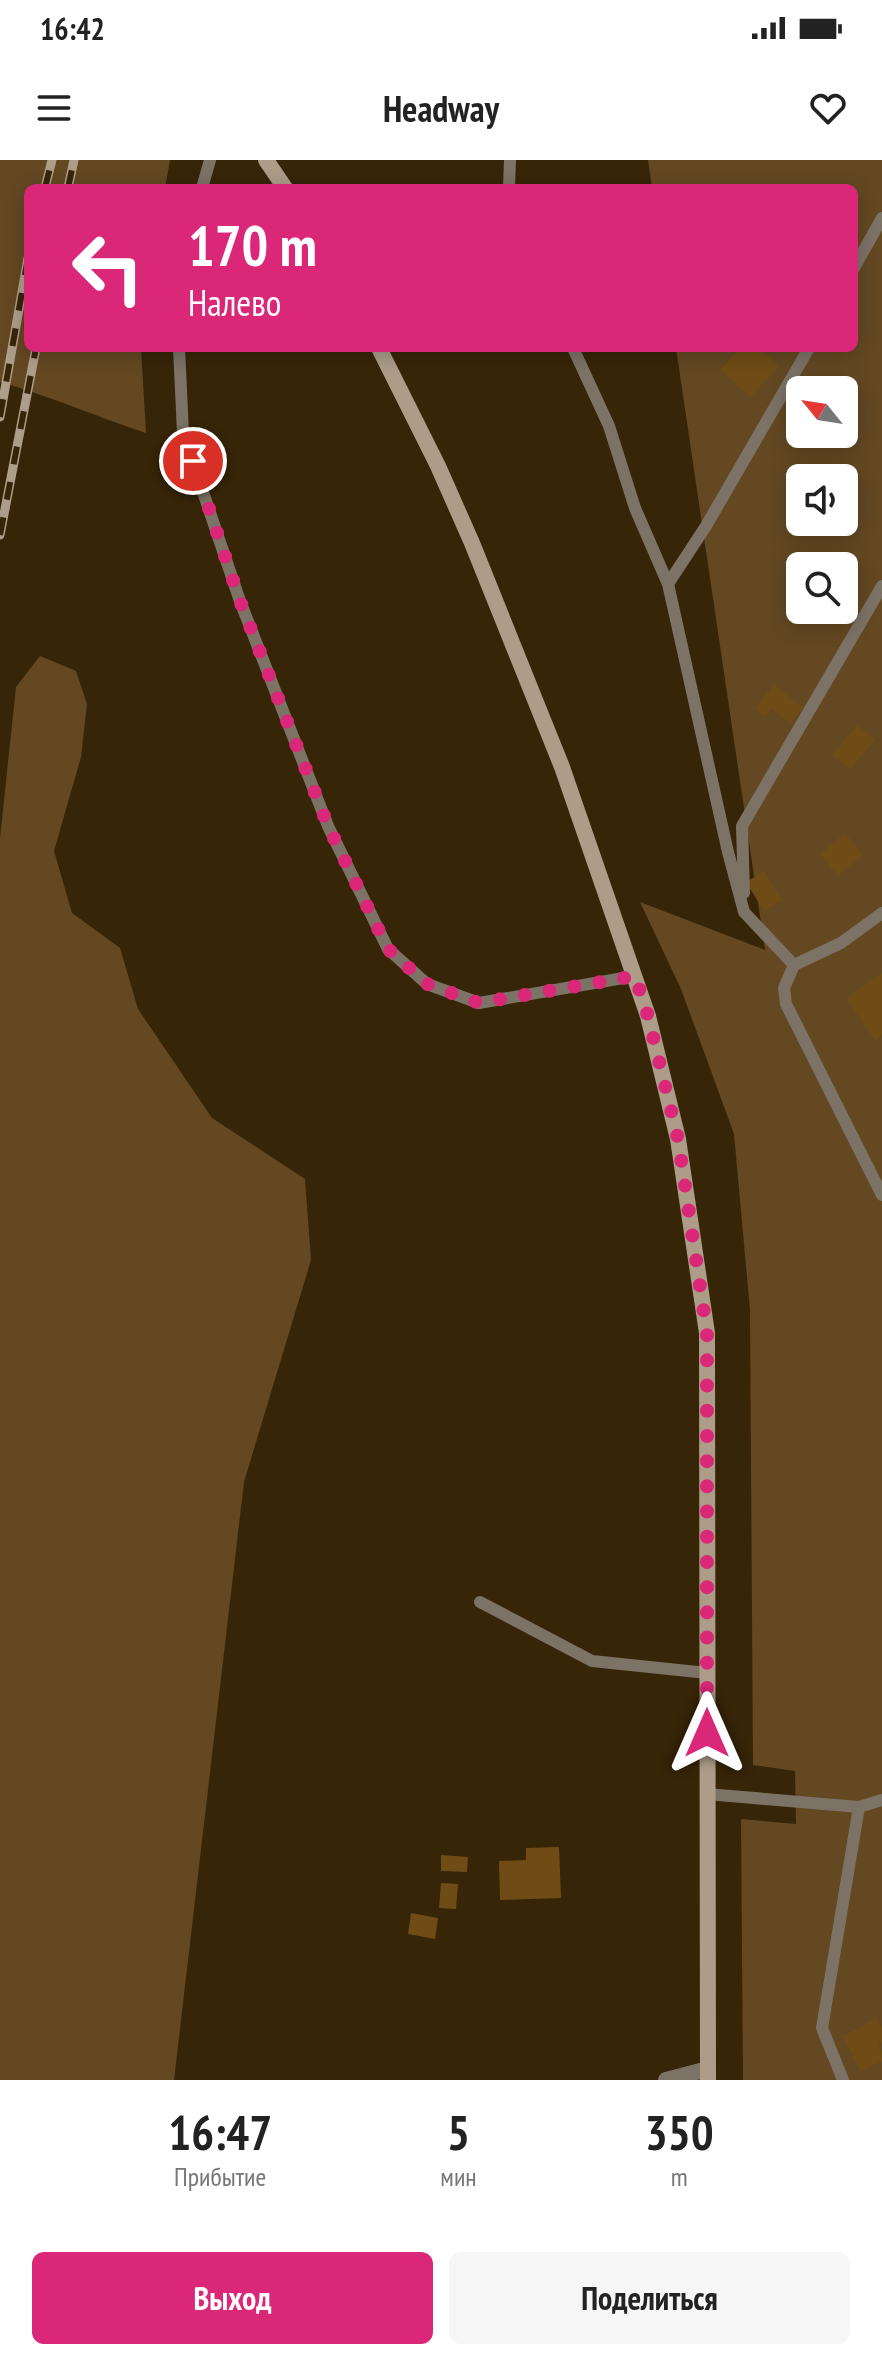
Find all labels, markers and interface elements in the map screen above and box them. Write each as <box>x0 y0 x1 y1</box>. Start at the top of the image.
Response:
text: 16:42 <box>40 9 105 48</box>
text: Headway <box>383 85 499 132</box>
icon: menu <box>32 86 76 130</box>
icon: heart <box>806 86 850 130</box>
text: 170 m <box>188 209 317 281</box>
icon: left <box>56 216 160 320</box>
text: Налево <box>188 279 281 326</box>
north arrow <box>786 376 858 448</box>
map controls <box>786 376 858 624</box>
pin <box>159 427 227 495</box>
icon: arrive <box>171 439 215 483</box>
button: sound <box>786 464 858 536</box>
button: search <box>786 552 858 624</box>
position arrow <box>665 1691 749 1775</box>
text: 16:47 <box>168 2101 272 2163</box>
text: 5 <box>447 2101 470 2163</box>
text: 350 <box>645 2101 714 2163</box>
text: Прибытие <box>174 2160 266 2193</box>
text: мин <box>440 2160 477 2193</box>
text: m <box>671 2160 688 2193</box>
button: Выход <box>32 2252 433 2344</box>
button: Поделиться <box>449 2252 850 2344</box>

